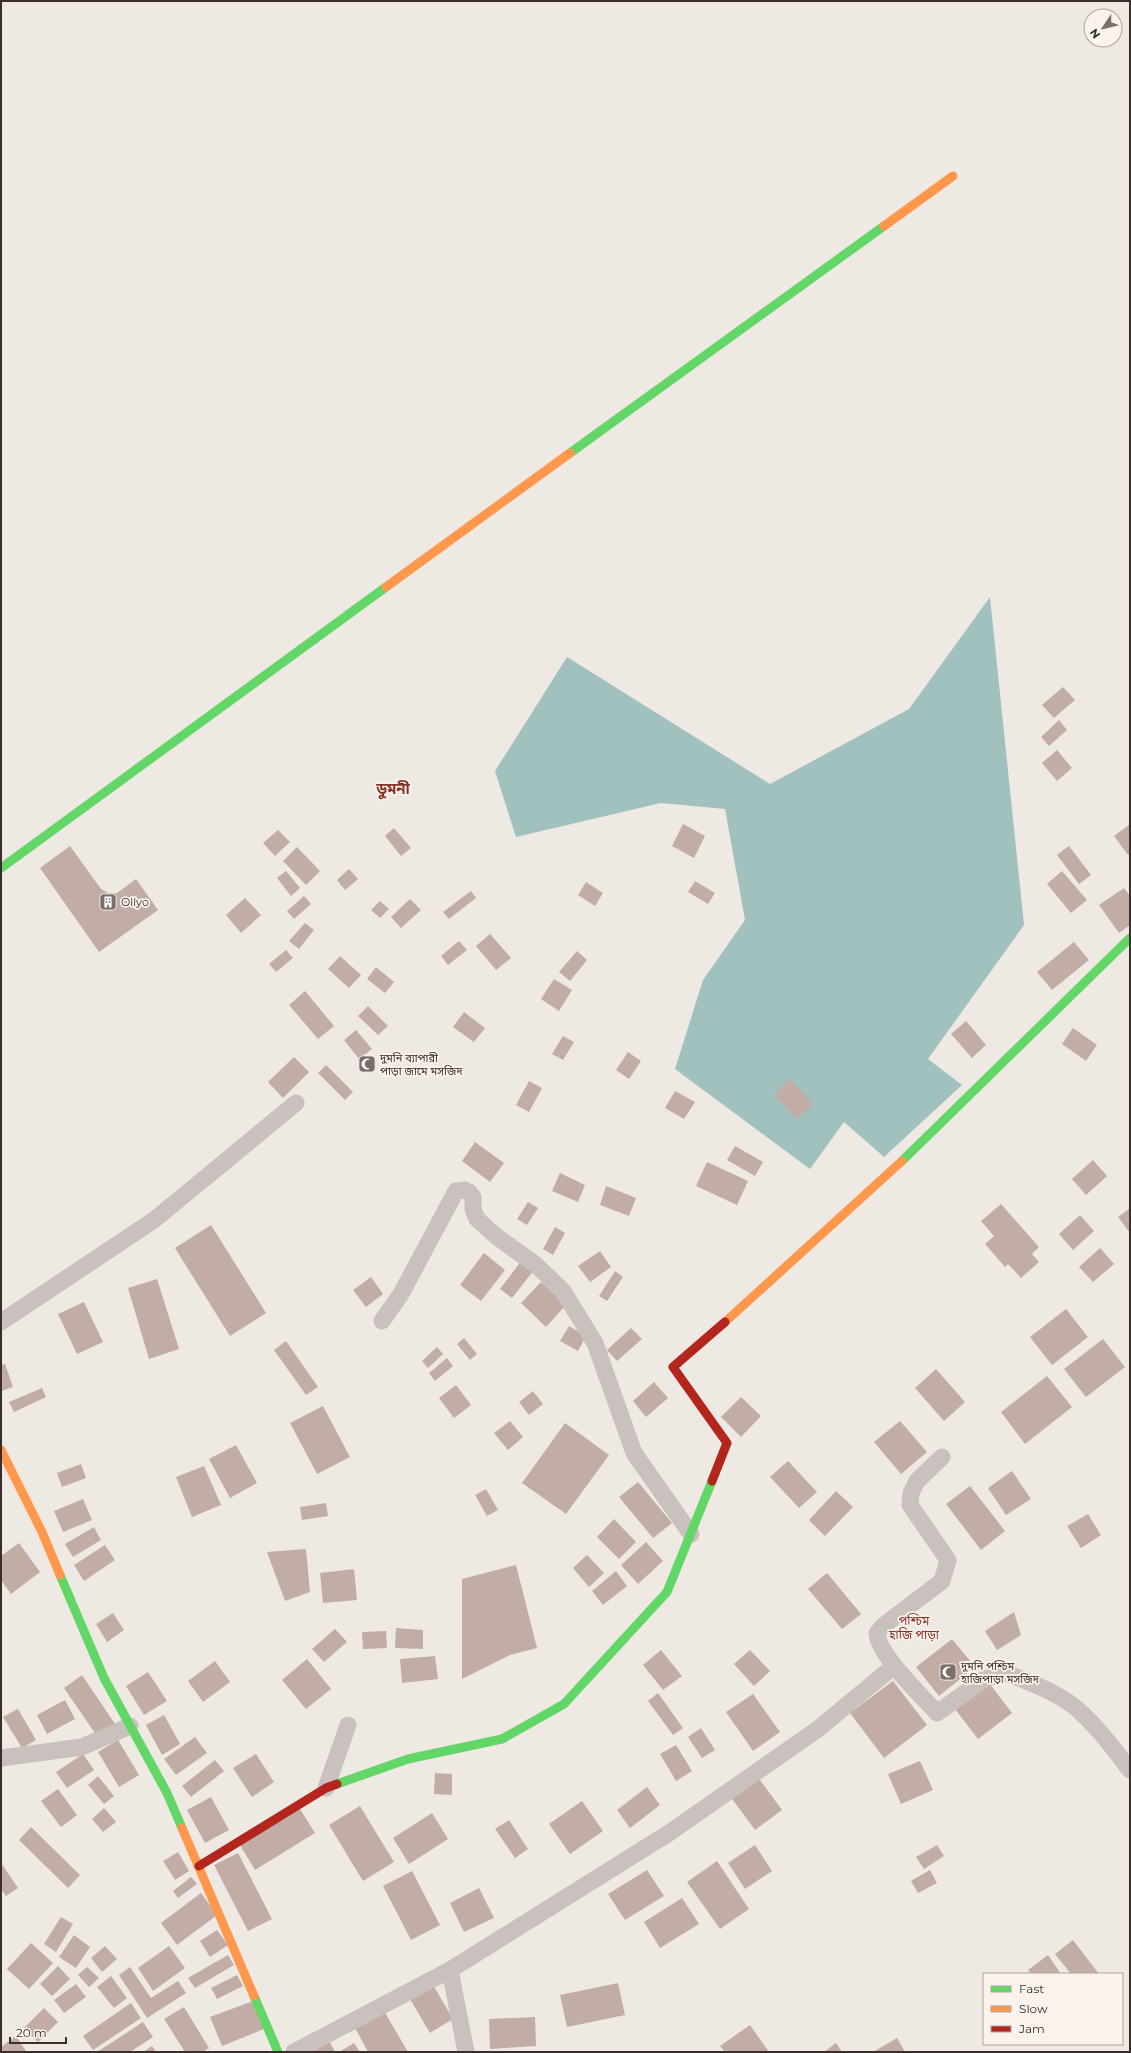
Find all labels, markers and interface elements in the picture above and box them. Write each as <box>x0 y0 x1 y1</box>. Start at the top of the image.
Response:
north arrow <box>1083 8 1123 48</box>
text: N <box>1087 26 1103 41</box>
district label: ডুমনী <box>375 779 411 800</box>
building icon: Ollyo <box>98 892 118 912</box>
place label: Ollyo <box>121 895 149 909</box>
place label: দুমনি ব্যাপারী পাড়া জামে মসজিদ <box>379 1051 463 1078</box>
mosque icon: দুমনি ব্যাপারী পাড়া জামে মসজিদ <box>357 1054 377 1074</box>
district label: পশ্চিম হাজি পাড়া <box>888 1613 940 1642</box>
place label: দুমনি পশ্চিম হাজিপাড়া মসজিদ <box>960 1659 1040 1686</box>
mosque icon: দুমনি পশ্চিম হাজিপাড়া মসজিদ <box>938 1662 958 1682</box>
legend <box>983 1973 1123 2045</box>
text: Fast <box>1019 1981 1044 1996</box>
text: Slow <box>1019 2001 1048 2016</box>
scale bar <box>10 2019 66 2045</box>
text: Jam <box>1018 2021 1045 2036</box>
text: 20 m <box>16 2025 47 2040</box>

